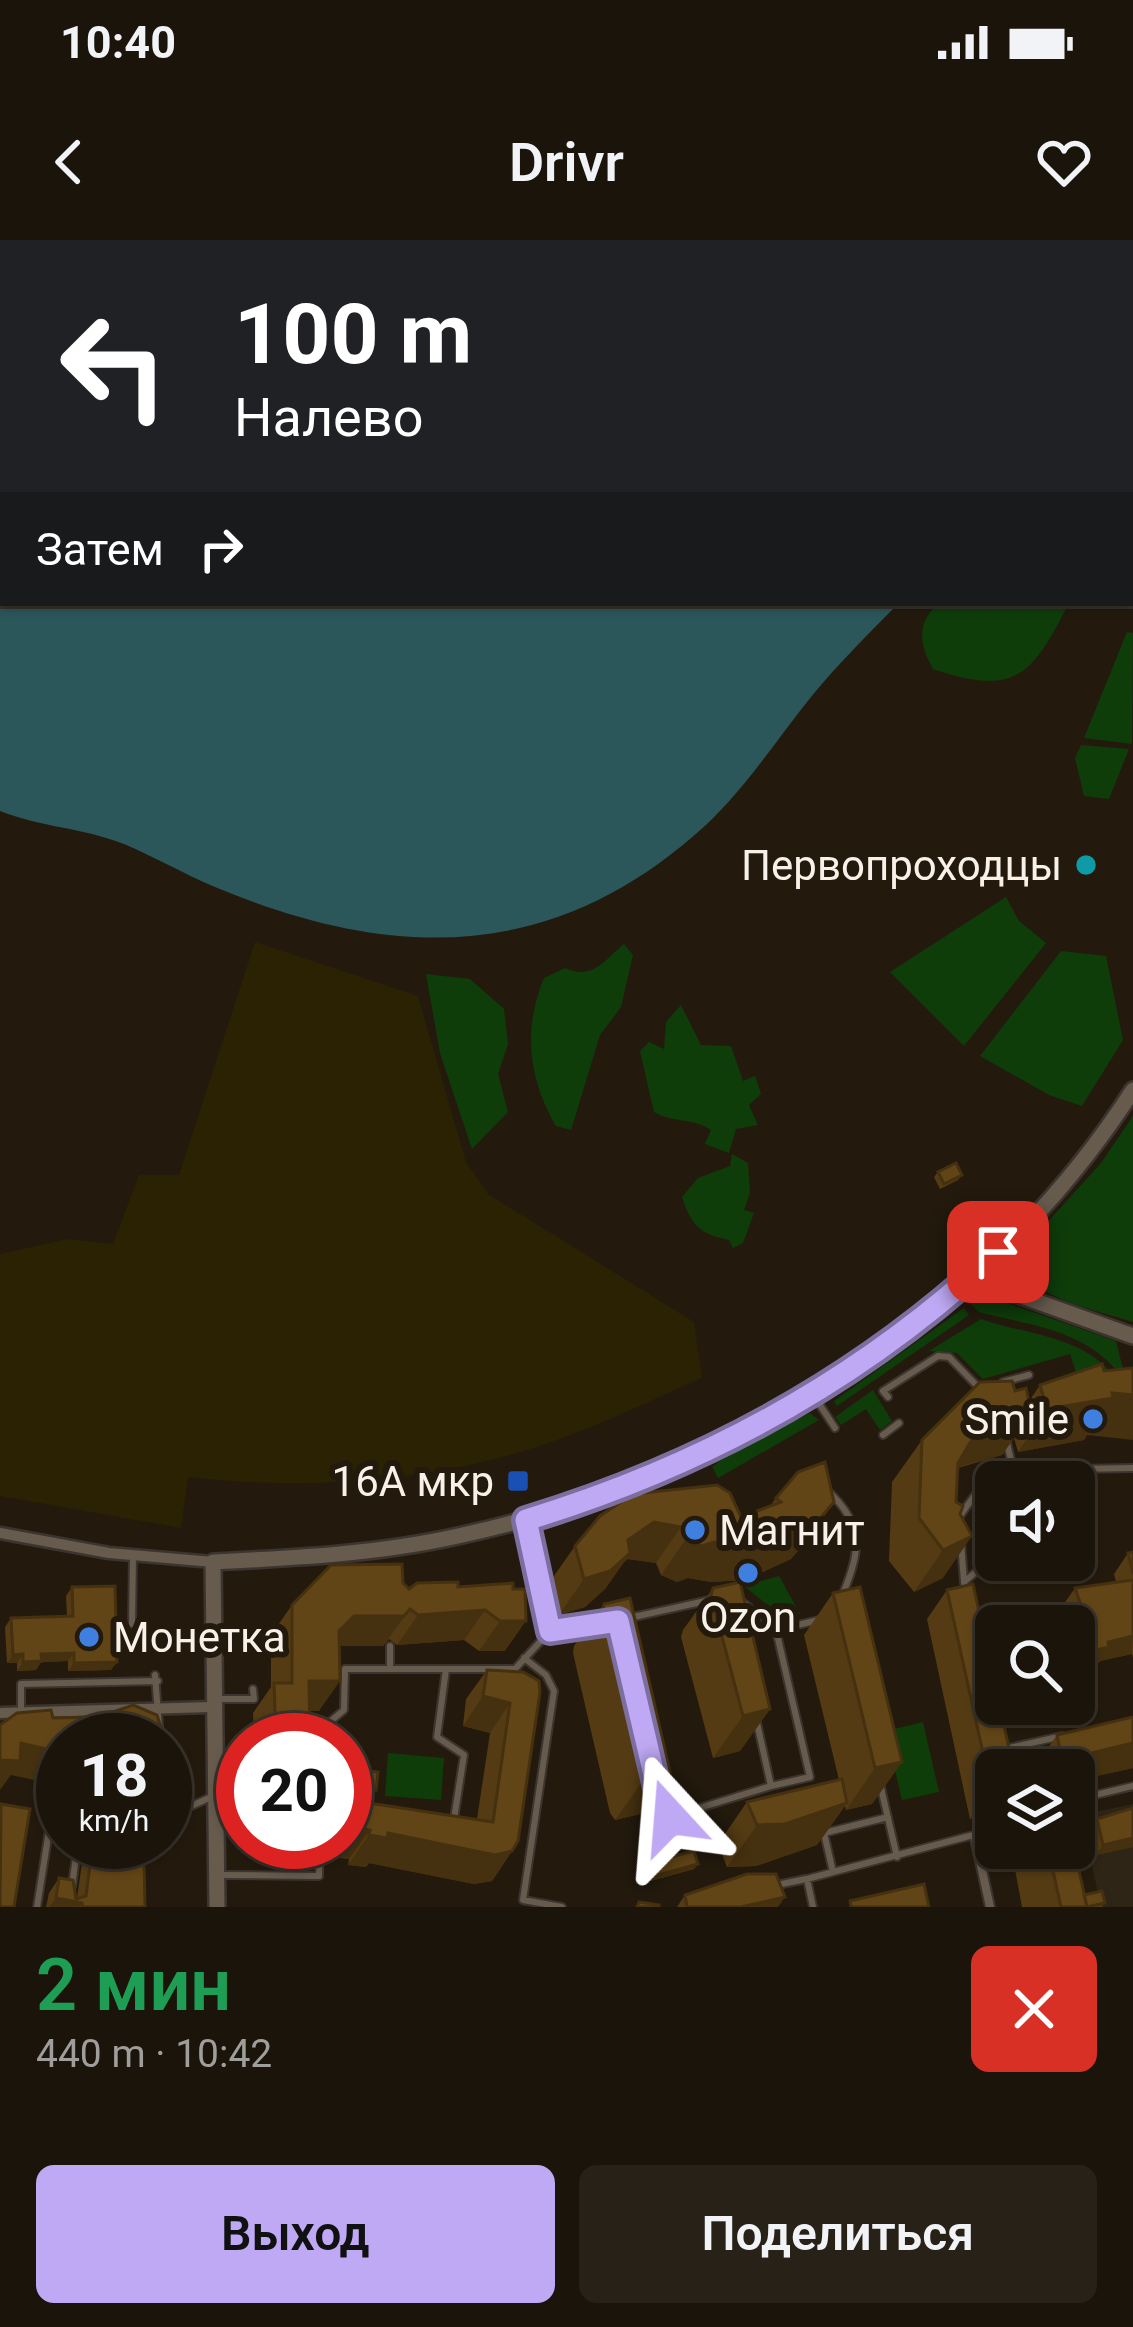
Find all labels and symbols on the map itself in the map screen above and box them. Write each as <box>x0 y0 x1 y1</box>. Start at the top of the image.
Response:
place label: Первопроходцы <box>741 841 1062 890</box>
marker: Первопроходцы <box>1073 852 1099 878</box>
pin <box>947 1201 1049 1303</box>
place label: Smile <box>965 1395 1069 1444</box>
marker: Smile <box>1080 1406 1106 1432</box>
place label: 16А мкр <box>332 1457 494 1506</box>
marker: 16А мкр <box>505 1468 531 1494</box>
place label: Магнит <box>719 1506 865 1555</box>
marker: Магнит <box>682 1517 708 1543</box>
marker: Ozon <box>735 1560 761 1586</box>
place label: Ozon <box>700 1593 796 1642</box>
place label: Монетка <box>113 1613 286 1662</box>
marker: Монетка <box>76 1624 102 1650</box>
speed limit sign: 20 <box>216 1713 372 1869</box>
position arrow <box>607 1754 733 1880</box>

